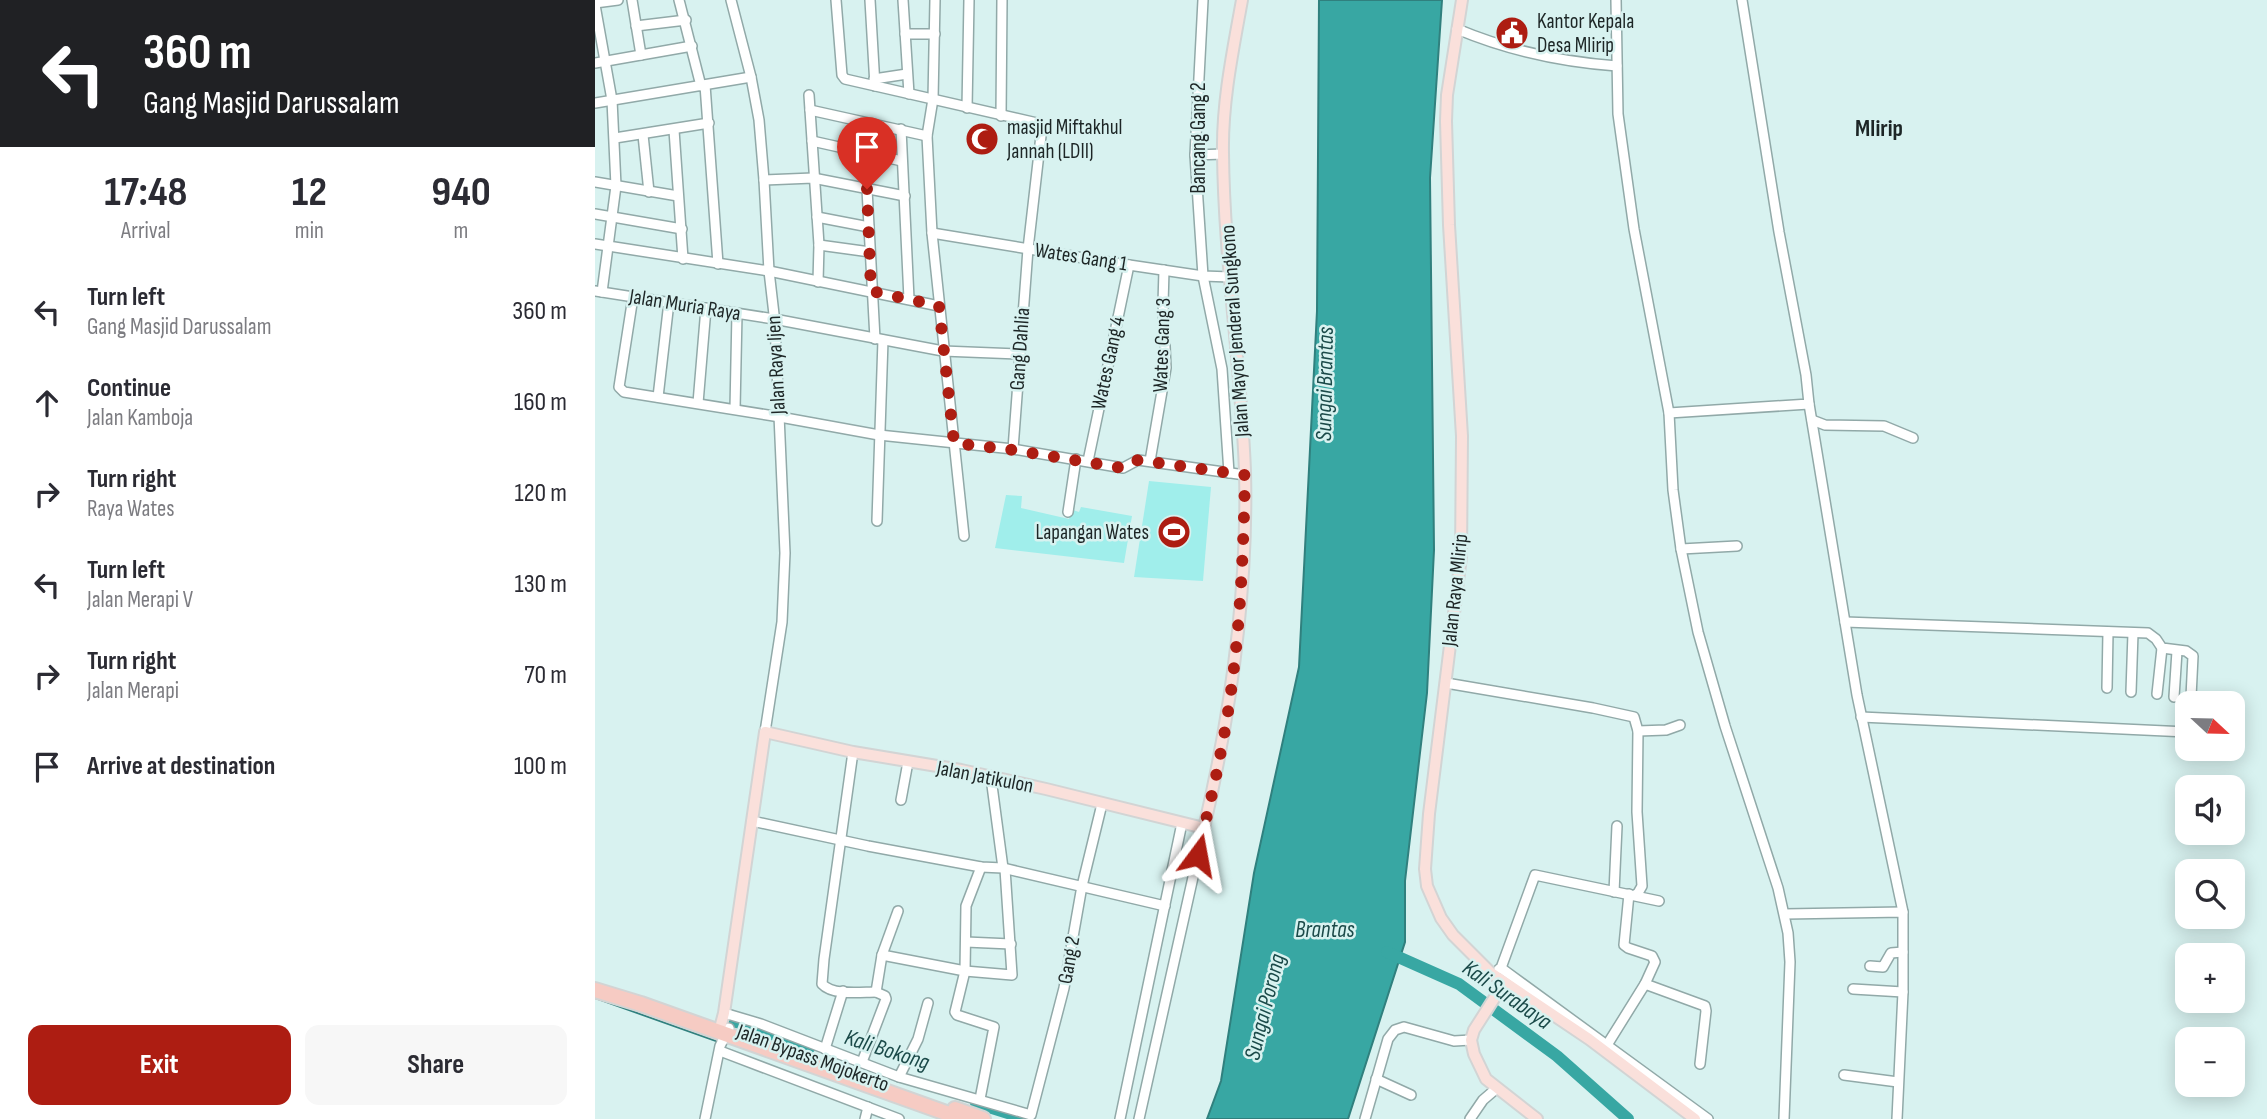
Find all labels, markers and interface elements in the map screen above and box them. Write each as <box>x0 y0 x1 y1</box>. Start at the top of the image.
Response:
place label: Kantor Kepala Desa Mlirip <box>1537 9 1634 58</box>
public building icon: Kantor Kepala Desa Mlirip <box>1493 14 1531 52</box>
text: 360 m <box>143 24 251 83</box>
icon: left <box>28 28 119 119</box>
street label: Bancang Gang 2 <box>1186 82 1211 194</box>
text: Gang Masjid Darussalam <box>143 84 400 123</box>
district label: Mlirip <box>1855 114 1903 143</box>
place label: masjid Miftakhul Jannah (LDII) <box>1006 115 1122 164</box>
pin <box>837 117 897 189</box>
mosque icon: masjid Miftakhul Jannah (LDII) <box>963 120 1001 158</box>
icon: arrive <box>848 128 886 166</box>
text: 17:48 <box>104 167 187 218</box>
text: 12 <box>292 167 327 218</box>
text: 940 <box>431 167 491 218</box>
text: Arrival <box>121 217 171 245</box>
text: min <box>295 217 324 245</box>
text: m <box>454 217 468 245</box>
street label: Jalan Mayor Jenderal Sungkono <box>1215 224 1255 439</box>
street label: Wates Gang 1 <box>1033 237 1130 277</box>
text: Turn left <box>87 282 165 313</box>
street label: Jalan Muria Raya <box>626 284 743 326</box>
icon: left <box>28 293 66 331</box>
text: 360 m <box>512 296 567 327</box>
street label: Wates Gang 3 <box>1148 297 1176 393</box>
street label: Gang Dahlia <box>1005 307 1035 391</box>
text: Gang Masjid Darussalam <box>87 313 271 341</box>
street label: Wates Gang 4 <box>1086 314 1130 412</box>
street label: Jalan Raya Ijen <box>761 315 791 416</box>
water label: Sungai Brantas <box>1310 327 1340 441</box>
text: Continue <box>87 373 171 404</box>
icon: ahead <box>28 384 66 422</box>
text: 160 m <box>514 387 567 418</box>
text: Jalan Kamboja <box>87 404 193 432</box>
text: Turn right <box>87 464 176 495</box>
icon: right <box>28 475 66 513</box>
text: 120 m <box>514 478 567 509</box>
text: Raya Wates <box>87 495 175 523</box>
sports icon: Lapangan Wates <box>1155 513 1193 551</box>
place label: Lapangan Wates <box>1035 520 1149 545</box>
street label: Jalan Raya Mlirip <box>1437 533 1473 648</box>
text: Turn left <box>87 555 165 586</box>
icon: left <box>28 566 66 604</box>
text: 130 m <box>515 569 567 600</box>
text: Jalan Merapi V <box>87 586 193 614</box>
text: Turn right <box>87 646 176 677</box>
icon: right <box>28 657 66 695</box>
text: 70 m <box>524 660 567 691</box>
text: Jalan Merapi <box>87 677 179 705</box>
north arrow <box>2175 691 2245 761</box>
map controls <box>2175 691 2245 1097</box>
icon: arrive <box>28 748 66 786</box>
text: Arrive at destination <box>87 751 275 782</box>
text: 100 m <box>514 751 567 782</box>
street label: Jalan Jatikulon <box>934 755 1035 799</box>
button: sound <box>2175 775 2245 845</box>
position arrow <box>1161 818 1235 892</box>
button: search <box>2175 859 2245 929</box>
water label: Brantas <box>1295 916 1355 944</box>
street label: Gang 2 <box>1053 934 1085 986</box>
button: + <box>2175 943 2245 1013</box>
water label: Sungai Porong <box>1238 950 1292 1063</box>
water label: Kali Surabaya <box>1457 954 1558 1036</box>
street label: Jalan Bypass Mojokerto <box>733 1019 892 1097</box>
water label: Kali Bokong <box>841 1023 934 1077</box>
button: Exit <box>28 1025 291 1105</box>
button: Share <box>305 1025 567 1105</box>
button: − <box>2175 1027 2245 1097</box>

